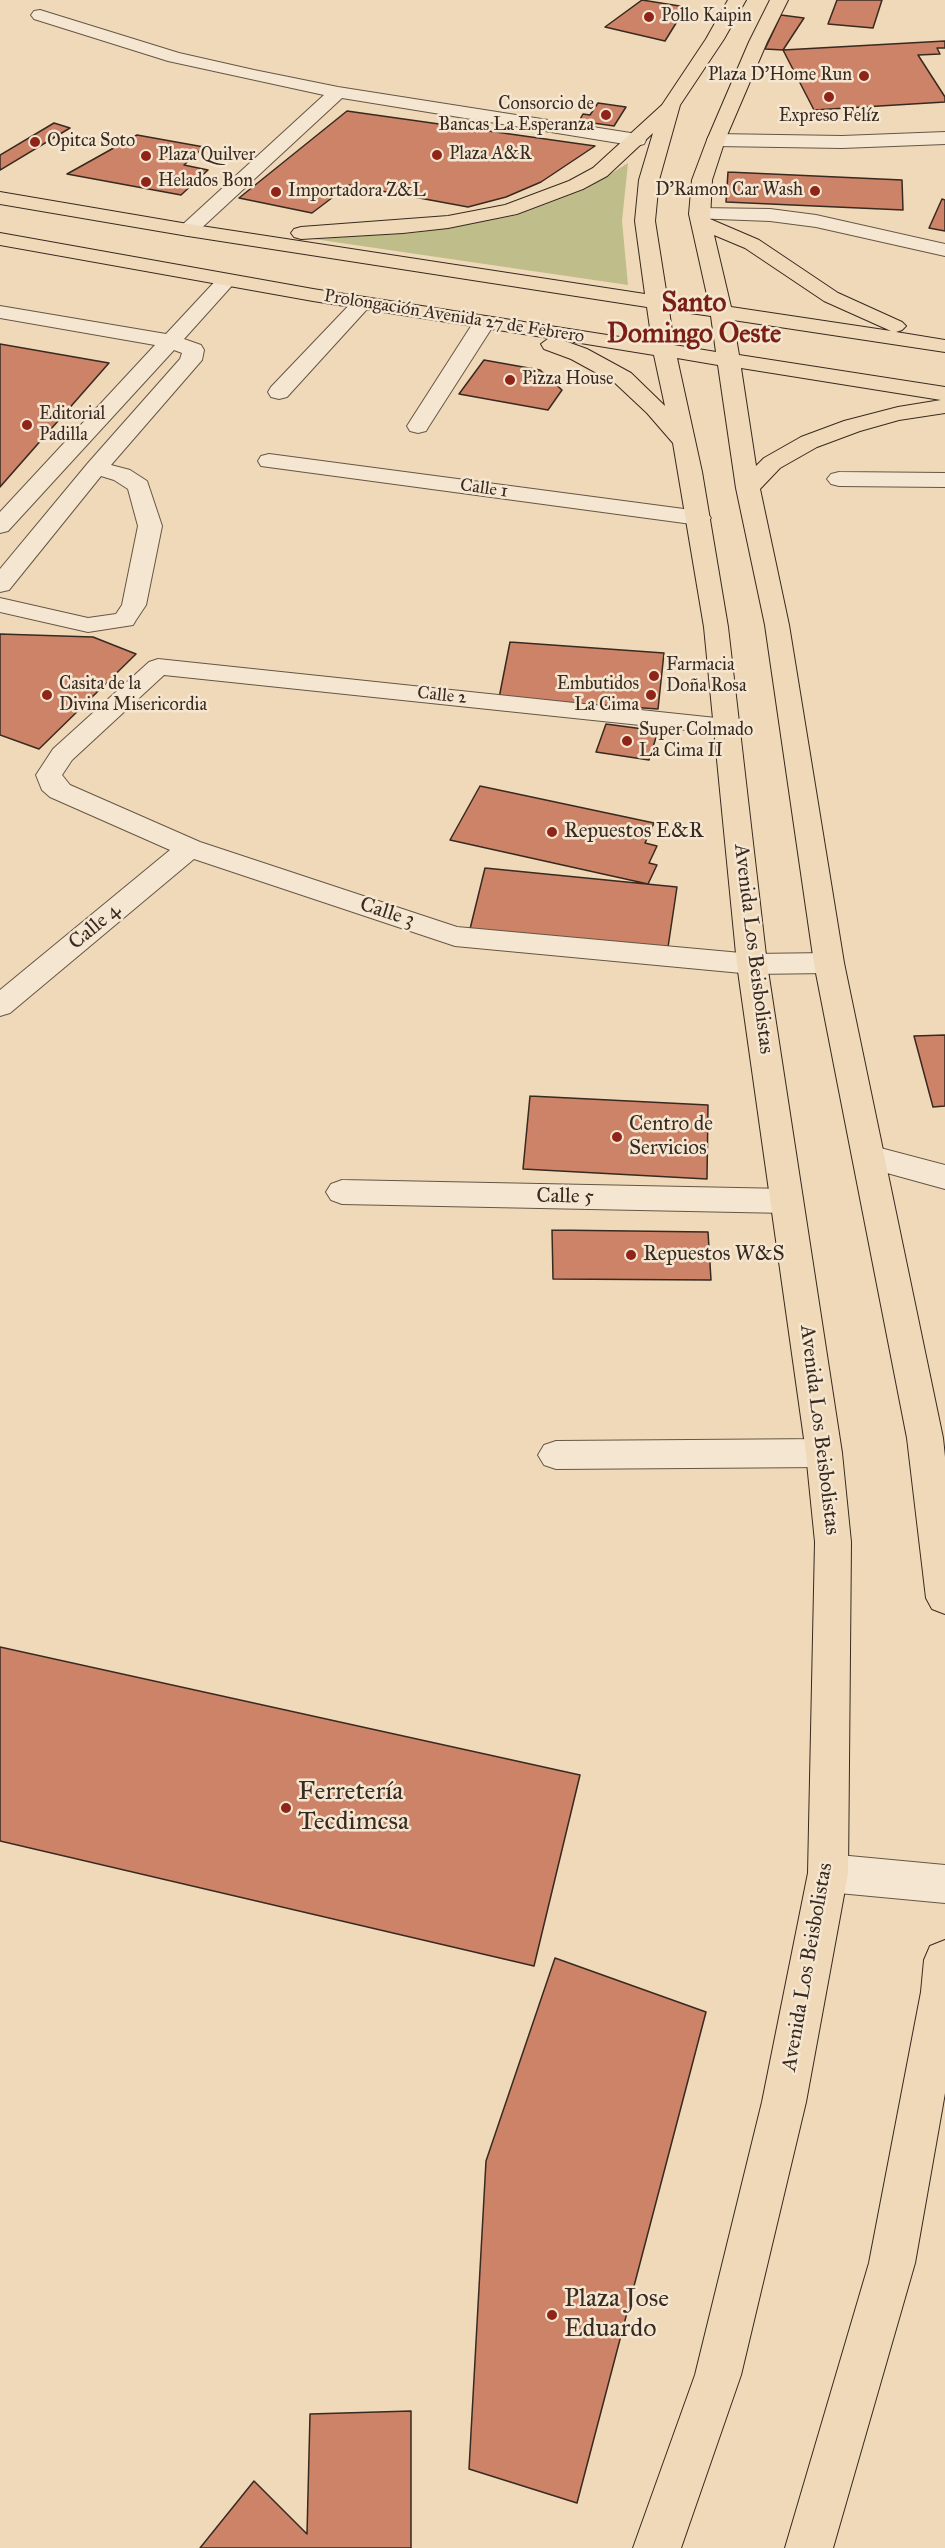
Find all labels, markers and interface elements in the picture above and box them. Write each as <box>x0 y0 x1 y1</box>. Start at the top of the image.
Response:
place label: Pollo Kaipin <box>661 6 752 28</box>
marker: Pollo Kaipin <box>642 10 656 24</box>
place label: Plaza D'Home Run <box>708 65 852 87</box>
marker: Plaza D'Home Run <box>857 69 871 83</box>
marker: Expreso Felíz <box>822 90 836 104</box>
place label: Consorcio de Bancas La Esperanza <box>438 94 594 136</box>
place label: Expreso Felíz <box>779 106 879 128</box>
marker: Consorcio de Bancas La Esperanza <box>599 108 613 122</box>
place label: Opitca Soto <box>47 131 135 153</box>
marker: Opitca Soto <box>28 135 42 149</box>
place label: Plaza A&R <box>449 144 532 166</box>
place label: Plaza Quilver <box>158 145 255 167</box>
marker: Plaza A&R <box>430 148 444 162</box>
marker: Plaza Quilver <box>139 149 153 163</box>
place label: Helados Bon <box>158 171 253 193</box>
marker: Helados Bon <box>139 175 153 189</box>
place label: D'Ramon Car Wash <box>655 180 803 202</box>
place label: Importadora Z&L <box>288 181 426 203</box>
marker: D'Ramon Car Wash <box>808 184 822 198</box>
marker: Importadora Z&L <box>269 185 283 199</box>
street label: Prolongación Avenida 27 de Febrero <box>322 286 586 348</box>
district label: Santo Domingo Oeste <box>607 288 781 351</box>
place label: Pizza House <box>522 369 614 391</box>
marker: Pizza House <box>503 373 517 387</box>
place label: Editorial Padilla <box>39 404 105 446</box>
marker: Editorial Padilla <box>20 418 34 432</box>
street label: Calle 1 <box>459 475 509 503</box>
place label: Farmacia Doña Rosa <box>666 655 747 698</box>
marker: Farmacia Doña Rosa <box>647 669 661 683</box>
place label: Casita de la Divina Misericordia <box>59 674 207 716</box>
place label: Embutidos La Cima <box>557 674 639 716</box>
street label: Calle 2 <box>416 683 468 709</box>
marker: Casita de la Divina Misericordia <box>40 688 54 702</box>
marker: Embutidos La Cima <box>644 688 658 702</box>
place label: Super Colmado La Cima II <box>639 720 753 762</box>
marker: Super Colmado La Cima II <box>620 734 634 748</box>
place label: Repuestos E&R <box>564 819 703 845</box>
marker: Repuestos E&R <box>545 825 559 839</box>
street label: Avenida Los Beisbolistas <box>728 843 778 1055</box>
street label: Calle 3 <box>356 892 418 934</box>
street label: Calle 4 <box>64 898 126 956</box>
place label: Centro de Servicios <box>629 1112 713 1162</box>
marker: Centro de Servicios <box>610 1130 624 1144</box>
street label: Calle 5 <box>536 1184 594 1210</box>
place label: Repuestos W&S <box>643 1242 785 1268</box>
marker: Repuestos W&S <box>624 1248 638 1262</box>
street label: Avenida Los Beisbolistas <box>794 1324 844 1536</box>
place label: Ferretería Tecdimcsa <box>298 1777 409 1838</box>
marker: Ferretería Tecdimcsa <box>279 1801 293 1815</box>
street label: Avenida Los Beisbolistas <box>777 1861 839 2073</box>
place label: Plaza Jose Eduardo <box>564 2284 669 2346</box>
marker: Plaza Jose Eduardo <box>545 2308 559 2322</box>

